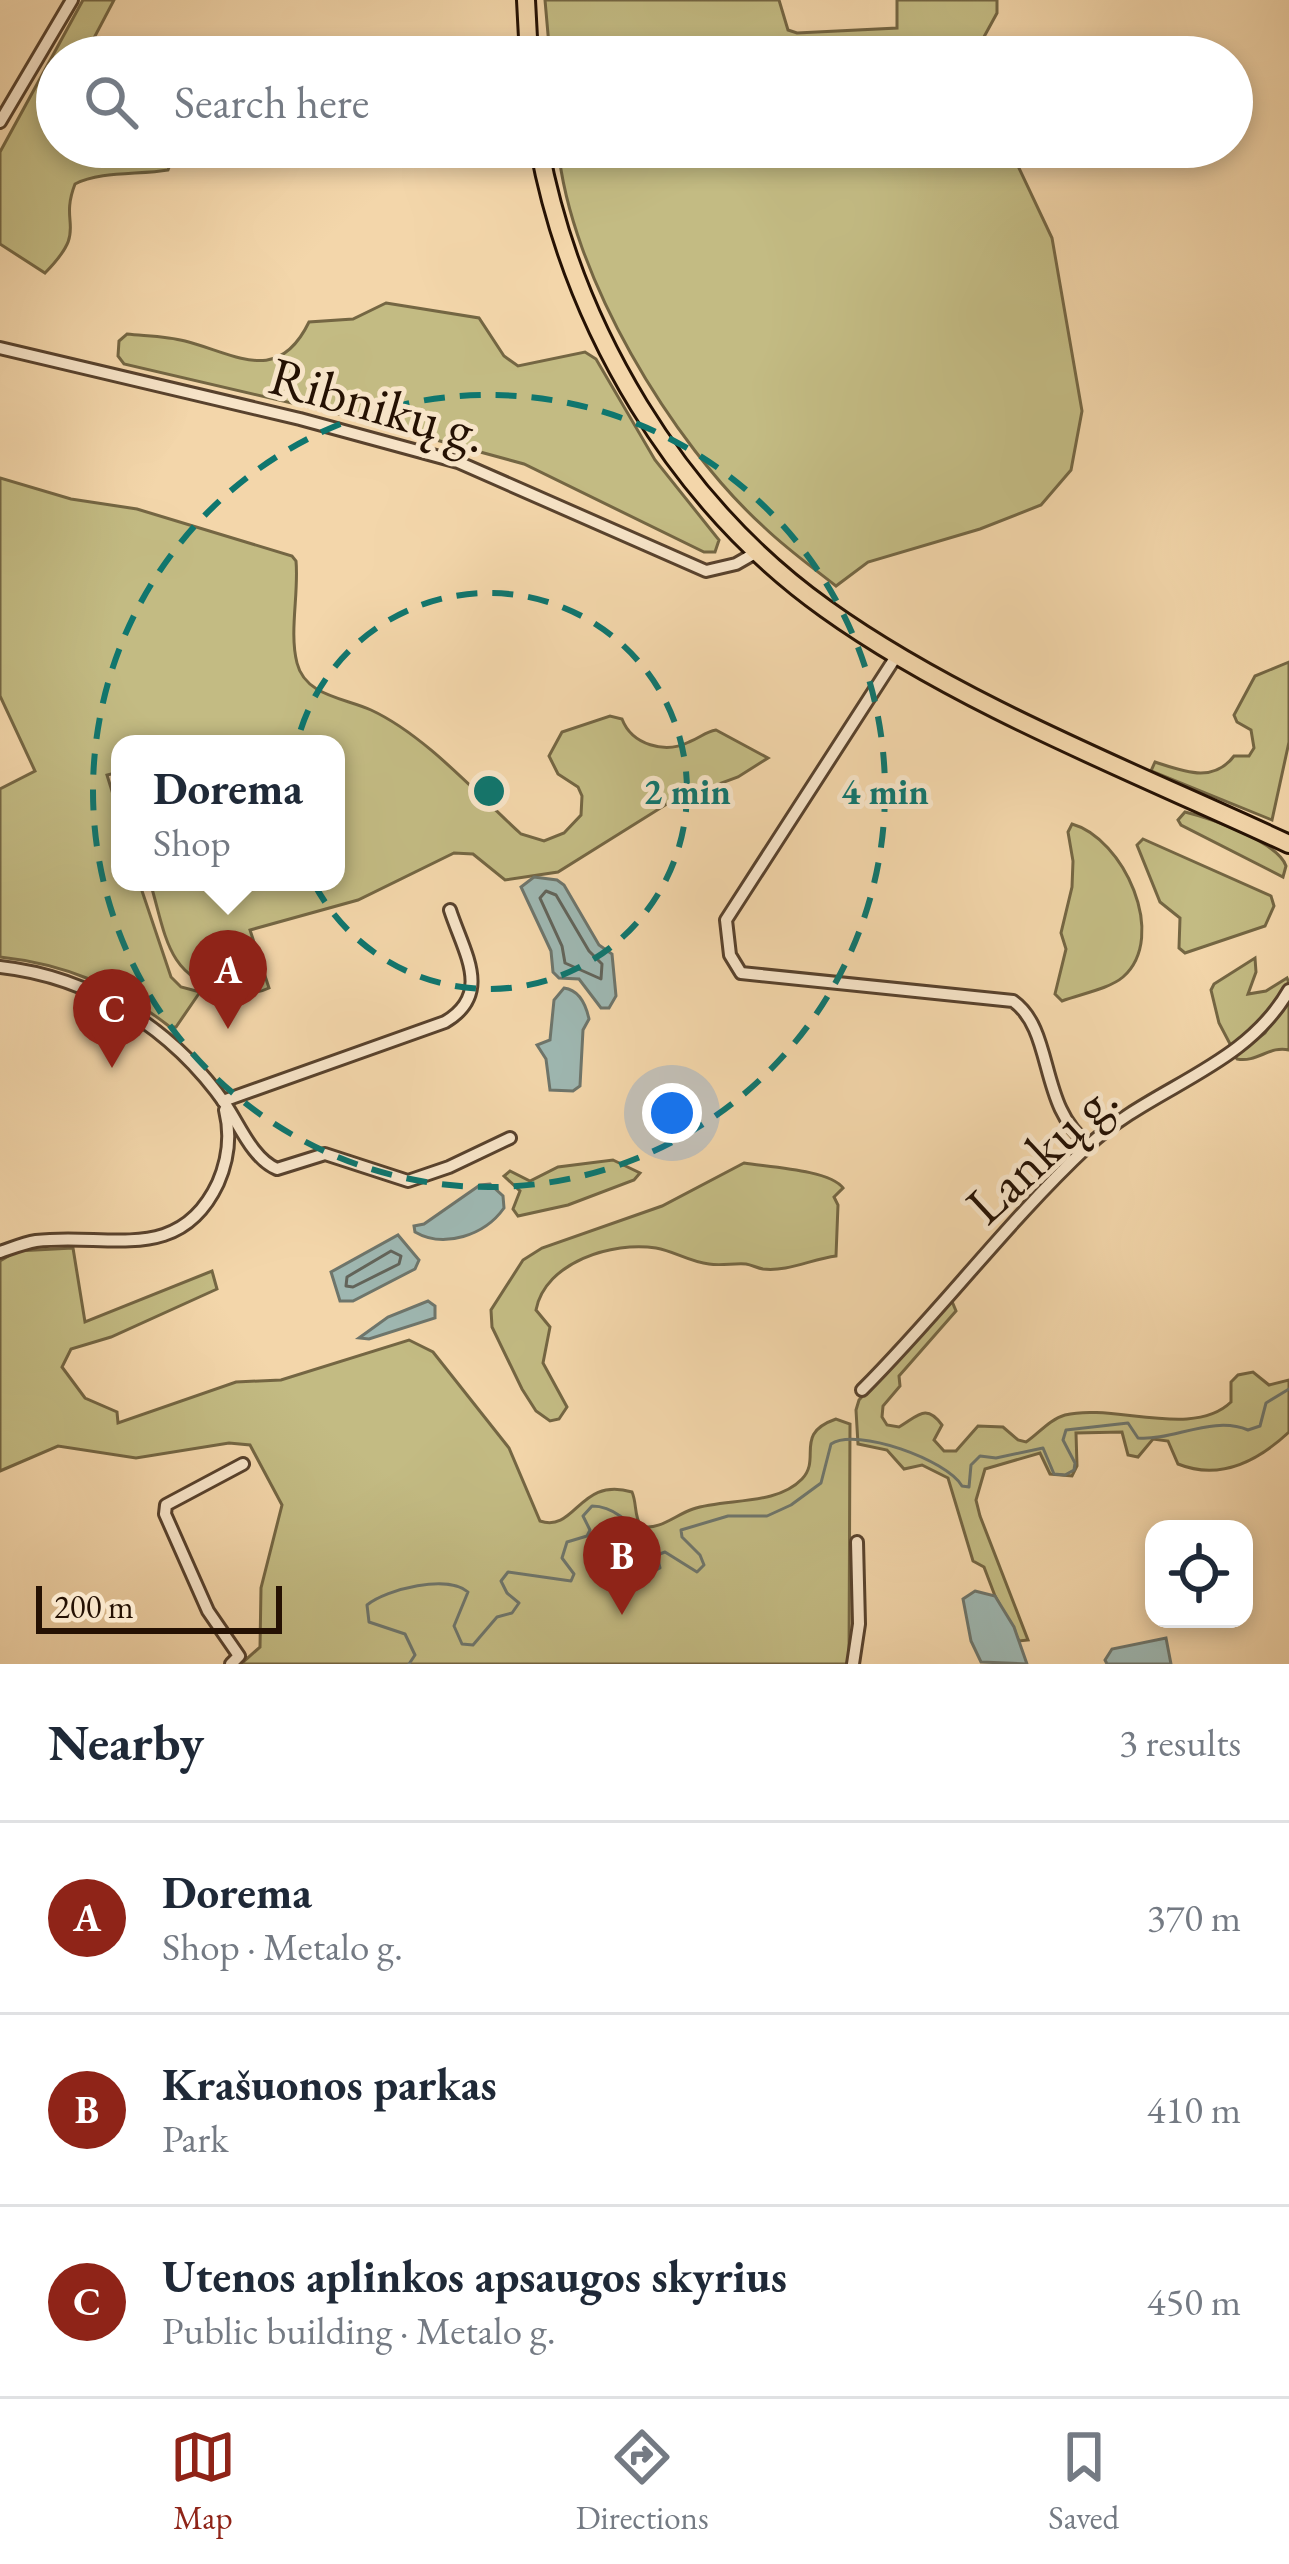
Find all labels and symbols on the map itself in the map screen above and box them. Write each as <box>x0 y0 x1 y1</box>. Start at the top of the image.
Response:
street label: Ribnikų g. <box>262 340 494 468</box>
text: 2 min <box>643 768 731 815</box>
text: 4 min <box>841 768 929 815</box>
centre of rings <box>468 770 510 812</box>
pin: A <box>189 930 267 1029</box>
pin: C <box>73 969 151 1068</box>
street label: Lankų g. <box>951 1063 1131 1239</box>
your location <box>642 1083 702 1143</box>
pin: B <box>583 1516 661 1615</box>
scale bar <box>36 1580 282 1633</box>

